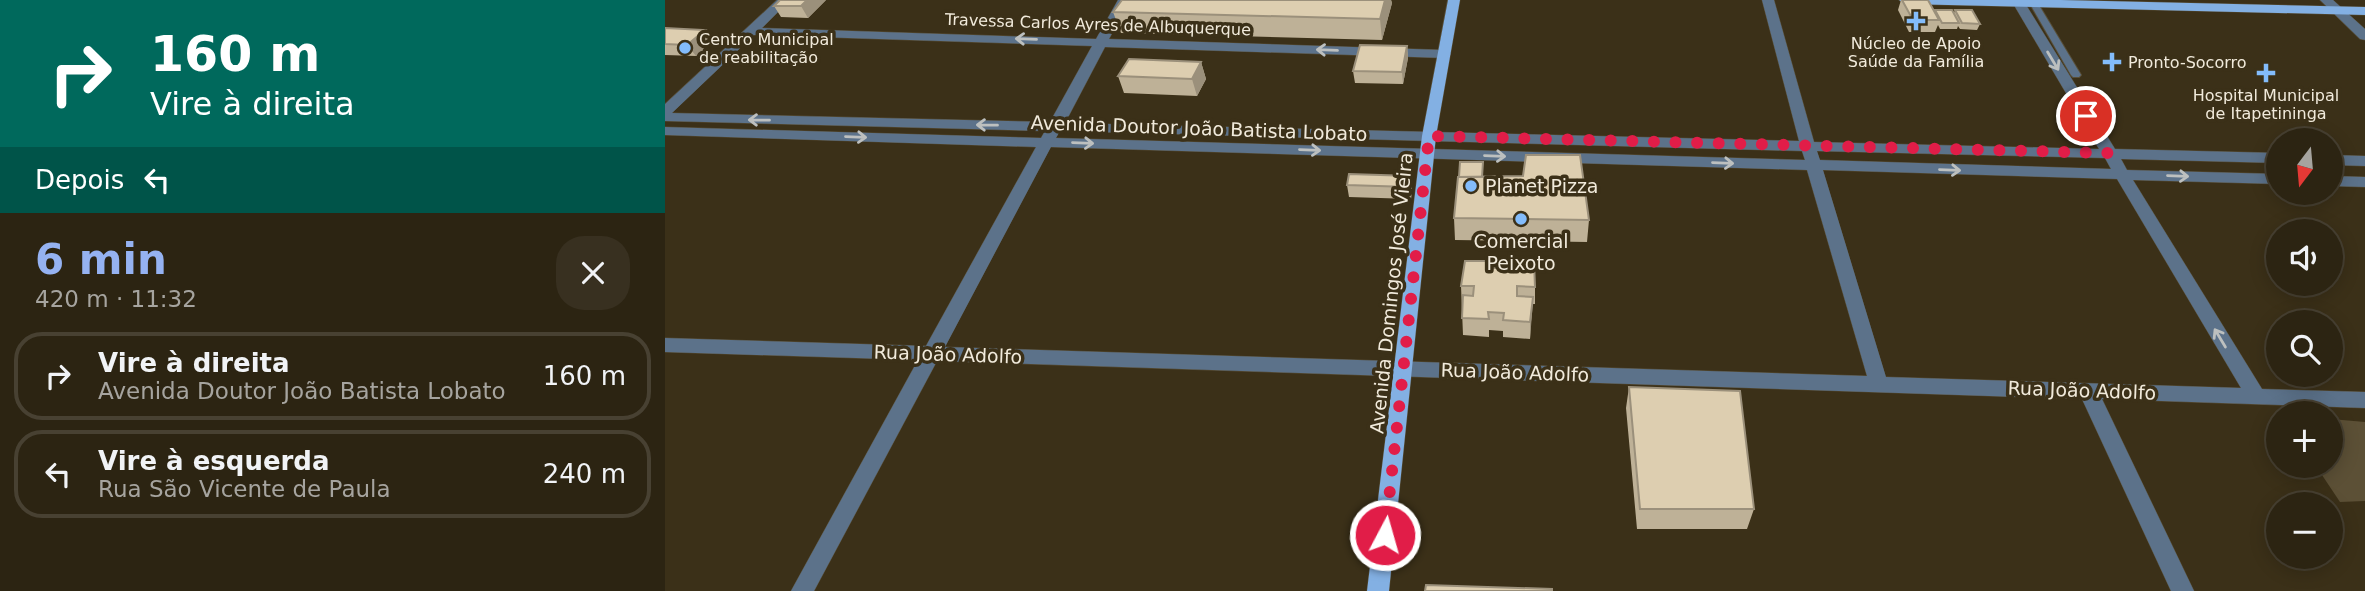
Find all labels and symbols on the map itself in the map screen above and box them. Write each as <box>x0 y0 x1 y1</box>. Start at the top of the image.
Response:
street label: Travessa Carlos Ayres de Albuquerque <box>944 10 1251 39</box>
marker: Núcleo de Apoio Saúde da Família <box>1906 11 1926 31</box>
place label: Centro Municipal de reabilitação <box>699 30 834 67</box>
one-way arrow <box>1014 32 1037 46</box>
place label: Núcleo de Apoio Saúde da Família <box>1848 34 1984 71</box>
marker: Centro Municipal de reabilitação <box>677 40 693 56</box>
one-way arrow <box>1315 43 1338 56</box>
one-way arrow <box>2046 50 2060 70</box>
marker: Pronto-Socorro <box>2102 52 2122 72</box>
place label: Pronto-Socorro <box>2128 53 2247 72</box>
marker: Hospital Municipal de Itapetininga <box>2256 63 2276 83</box>
pin <box>2056 86 2116 146</box>
place label: Hospital Municipal de Itapetininga <box>2193 86 2339 123</box>
street label: Avenida Doutor João Batista Lobato <box>1030 111 1368 145</box>
one-way arrow <box>748 113 771 126</box>
one-way arrow <box>976 118 999 132</box>
north arrow <box>2266 128 2343 205</box>
one-way arrow <box>844 130 867 143</box>
one-way arrow <box>1071 137 1094 150</box>
one-way arrow <box>1299 144 1322 157</box>
one-way arrow <box>1484 150 1507 163</box>
street label: Avenida Domingos José Vieira <box>1365 151 1417 435</box>
one-way arrow <box>1711 156 1734 170</box>
one-way arrow <box>1939 163 1962 176</box>
one-way arrow <box>2166 170 2189 183</box>
place label: Planet Pizza <box>1485 175 1599 197</box>
marker: Planet Pizza <box>1463 178 1479 194</box>
marker: Comercial Peixoto <box>1513 211 1529 227</box>
place label: Comercial Peixoto <box>1473 230 1569 274</box>
one-way arrow <box>2213 328 2227 348</box>
street label: Rua João Adolfo <box>873 340 1023 368</box>
street label: Rua João Adolfo <box>1440 358 1590 386</box>
street label: Rua João Adolfo <box>2007 376 2157 404</box>
position arrow <box>1348 498 1422 572</box>

